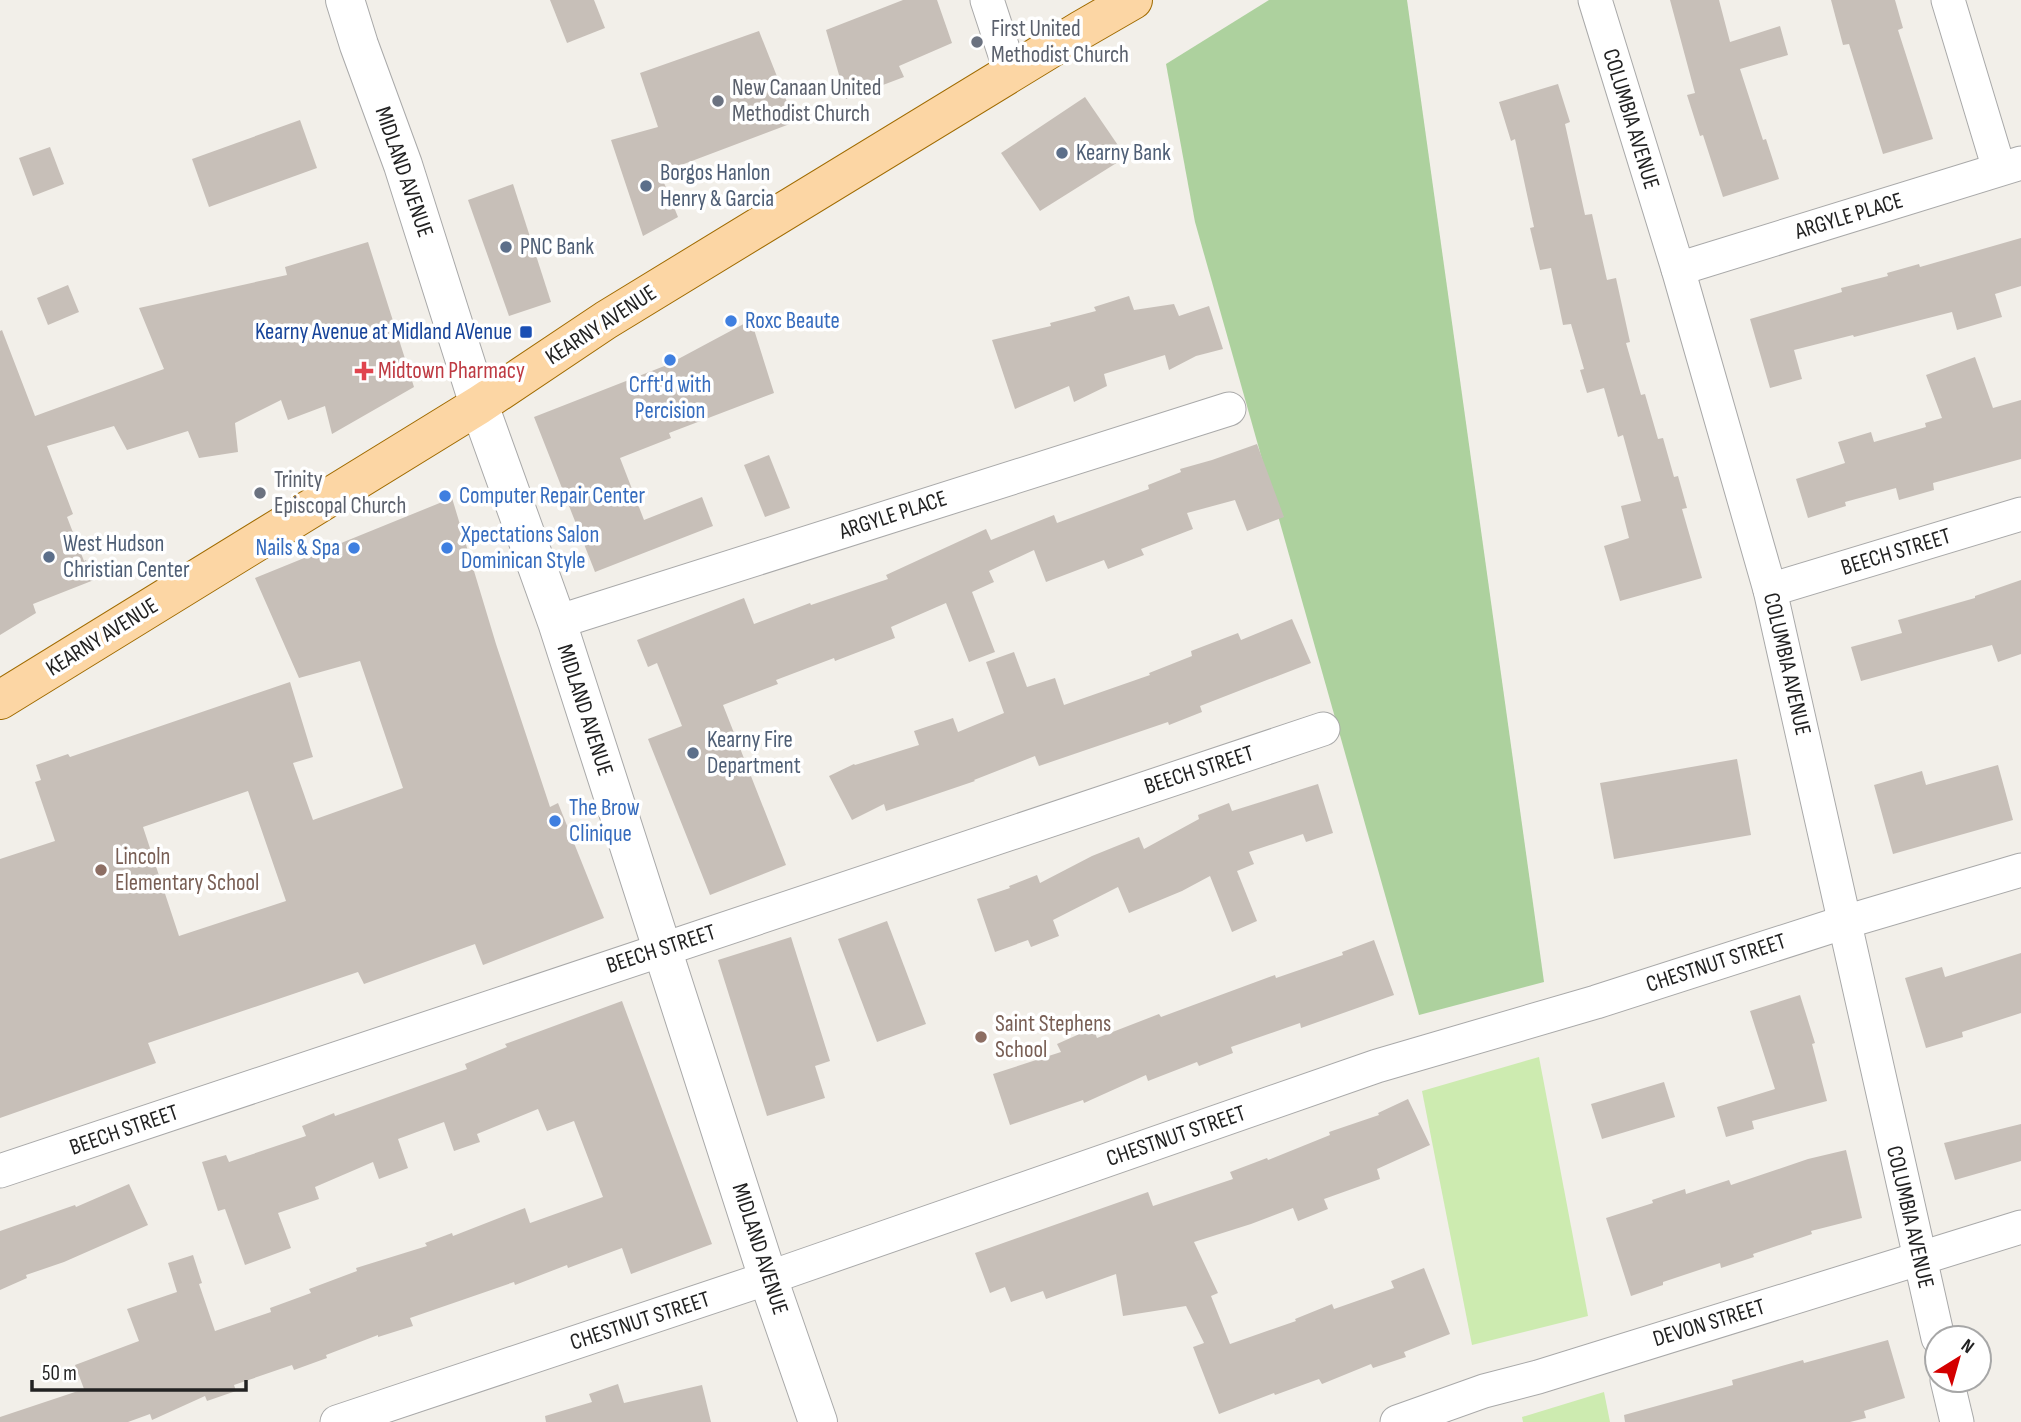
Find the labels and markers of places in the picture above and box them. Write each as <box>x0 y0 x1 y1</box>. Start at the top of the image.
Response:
place label: First United Methodist Church <box>991 15 1129 69</box>
marker: First United Methodist Church <box>969 34 985 50</box>
place label: New Canaan United Methodist Church <box>732 74 881 128</box>
marker: New Canaan United Methodist Church <box>710 93 726 109</box>
place label: Kearny Bank <box>1076 139 1171 167</box>
marker: Kearny Bank <box>1054 145 1070 161</box>
place label: Borgos Hanlon Henry & Garcia <box>660 159 774 213</box>
marker: Borgos Hanlon Henry & Garcia <box>638 178 654 194</box>
place label: PNC Bank <box>520 233 594 261</box>
marker: PNC Bank <box>498 239 514 255</box>
place label: Roxc Beaute <box>745 307 840 335</box>
marker: Roxc Beaute <box>723 313 739 329</box>
place label: Kearny Avenue at Midland AVenue <box>255 318 512 346</box>
marker: Kearny Avenue at Midland AVenue <box>518 324 534 340</box>
marker: Crft'd with Percision <box>662 352 678 368</box>
place label: Midtown Pharmacy <box>378 357 525 385</box>
marker: Midtown Pharmacy <box>356 363 372 379</box>
place label: Crft'd with Percision <box>629 371 711 425</box>
place label: Trinity Episcopal Church <box>274 466 406 520</box>
place label: Computer Repair Center <box>459 482 645 510</box>
marker: Trinity Episcopal Church <box>252 485 268 501</box>
marker: Computer Repair Center <box>437 488 453 504</box>
place label: Xpectations Salon Dominican Style <box>460 521 599 575</box>
place label: West Hudson Christian Center <box>63 530 190 584</box>
place label: Nails & Spa <box>255 534 340 562</box>
marker: Nails & Spa <box>346 540 362 556</box>
marker: Xpectations Salon Dominican Style <box>439 540 455 556</box>
marker: West Hudson Christian Center <box>41 549 57 565</box>
place label: Kearny Fire Department <box>707 726 801 780</box>
marker: Kearny Fire Department <box>685 745 701 761</box>
place label: The Brow Clinique <box>569 794 640 848</box>
marker: The Brow Clinique <box>547 813 563 829</box>
place label: Lincoln Elementary School <box>115 843 259 897</box>
marker: Lincoln Elementary School <box>93 862 109 878</box>
place label: Saint Stephens School <box>995 1010 1111 1064</box>
marker: Saint Stephens School <box>973 1029 989 1045</box>

